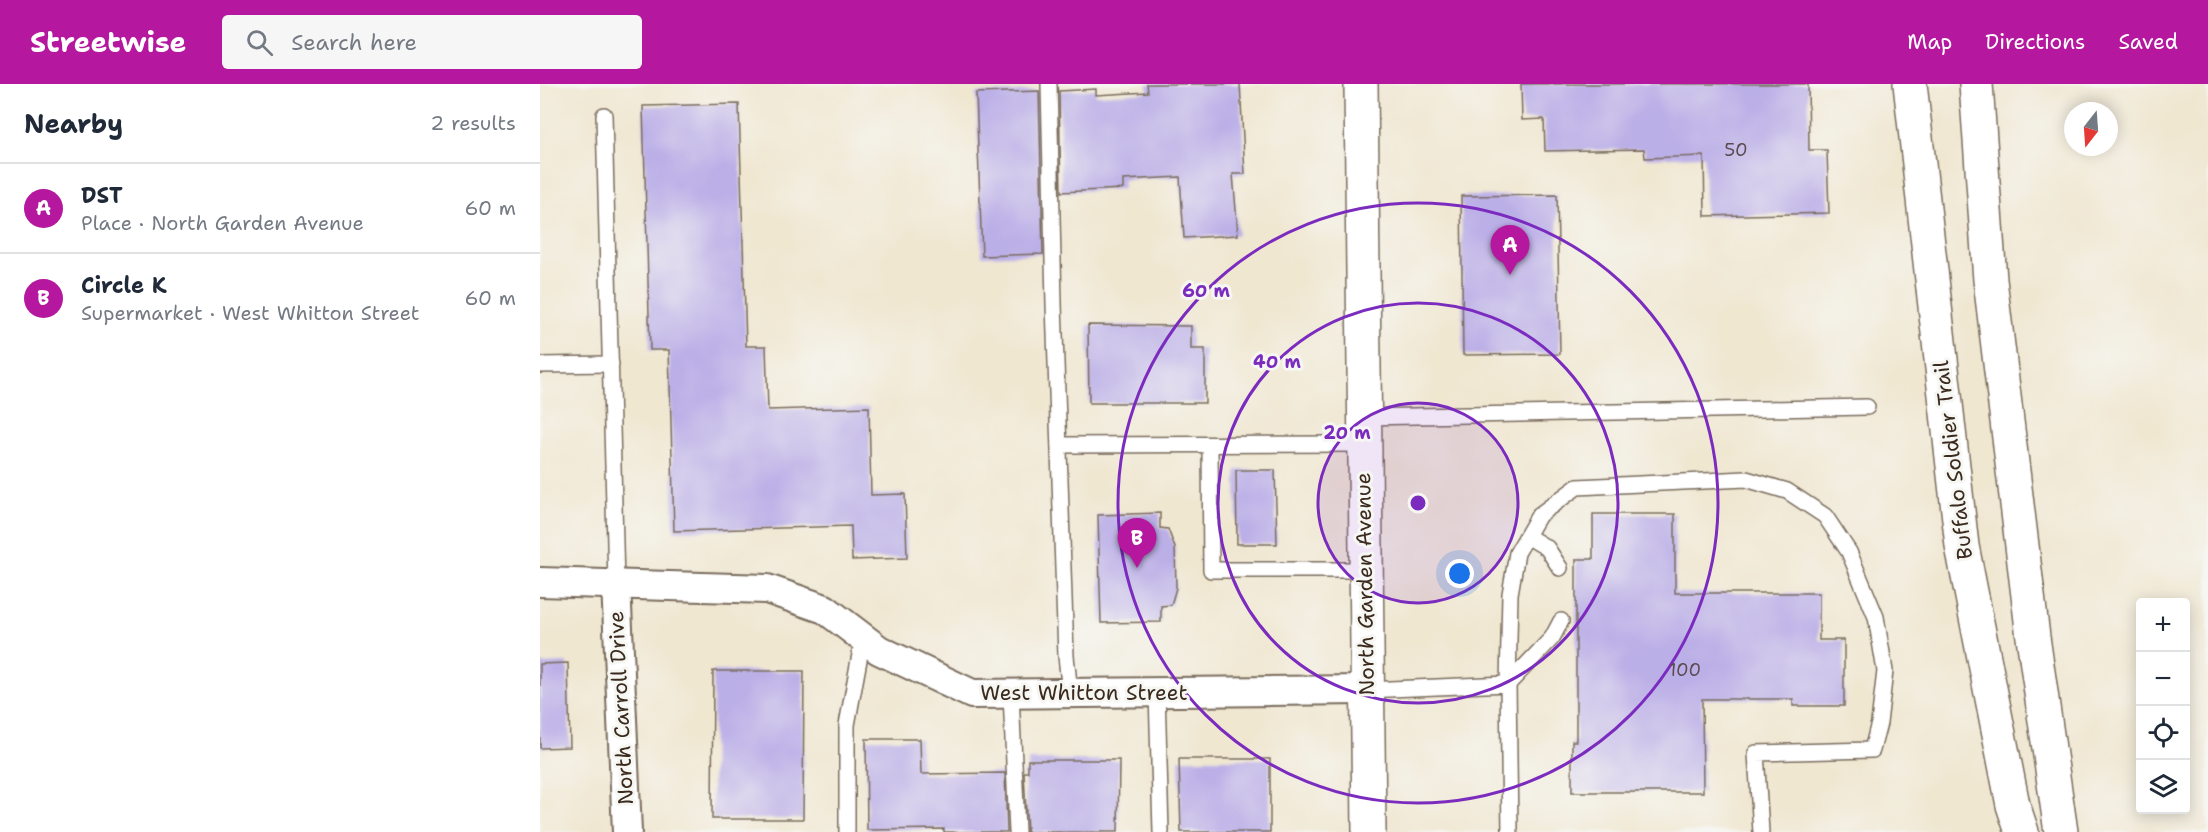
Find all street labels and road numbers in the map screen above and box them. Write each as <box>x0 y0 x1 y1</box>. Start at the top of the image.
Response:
street label: Buffalo Soldier Trail <box>1927 358 1979 561</box>
street label: North Garden Avenue <box>1349 472 1381 696</box>
street label: North Carroll Drive <box>602 610 640 806</box>
street label: West Whitton Street <box>980 679 1188 707</box>

